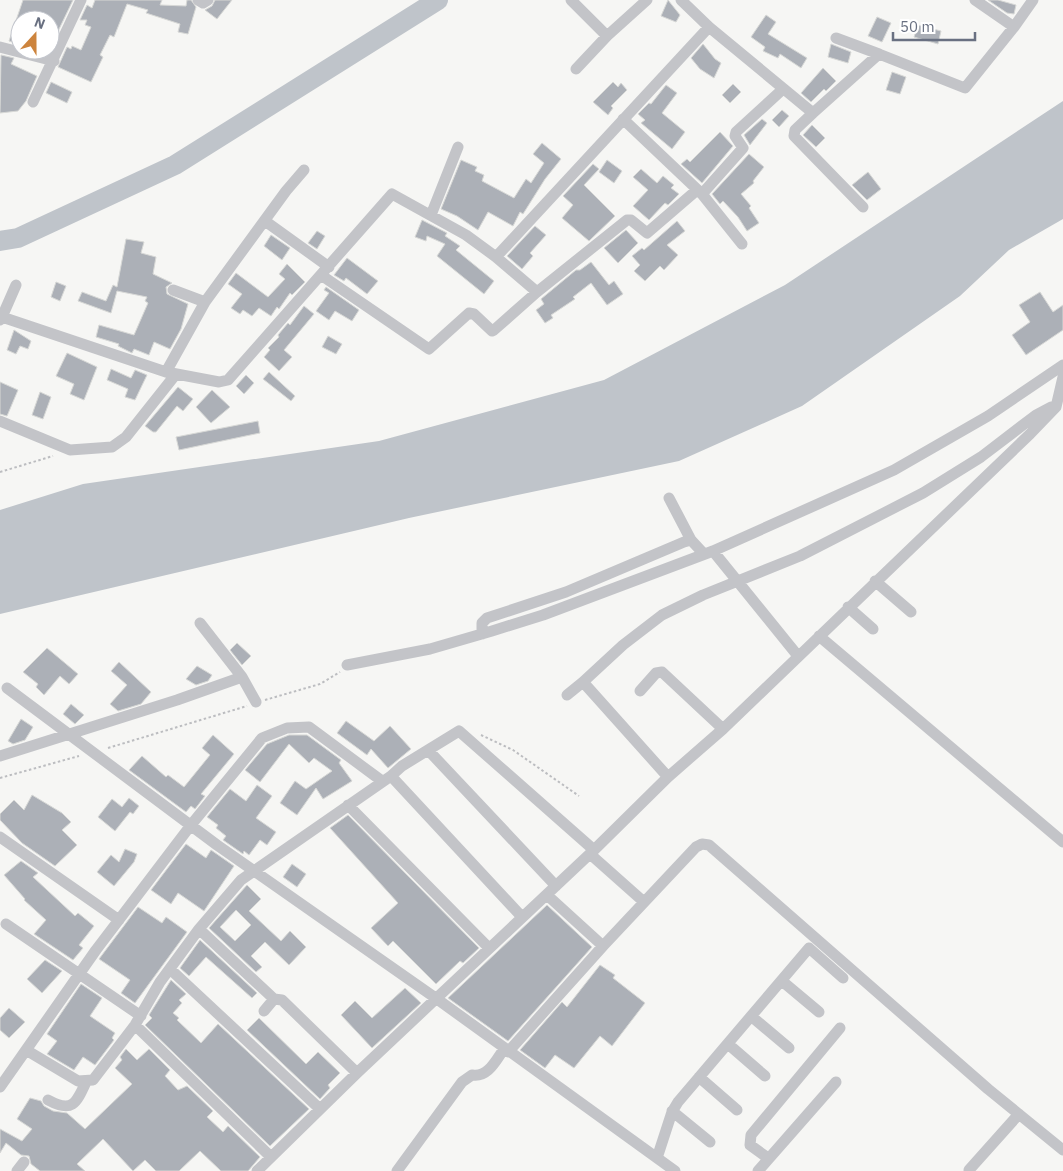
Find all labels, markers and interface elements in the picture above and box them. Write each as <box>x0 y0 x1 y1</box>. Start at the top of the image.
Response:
north arrow <box>10 10 60 60</box>
scale bar <box>893 10 976 42</box>
text: N <box>32 13 48 33</box>
text: 50 m <box>900 17 935 36</box>

